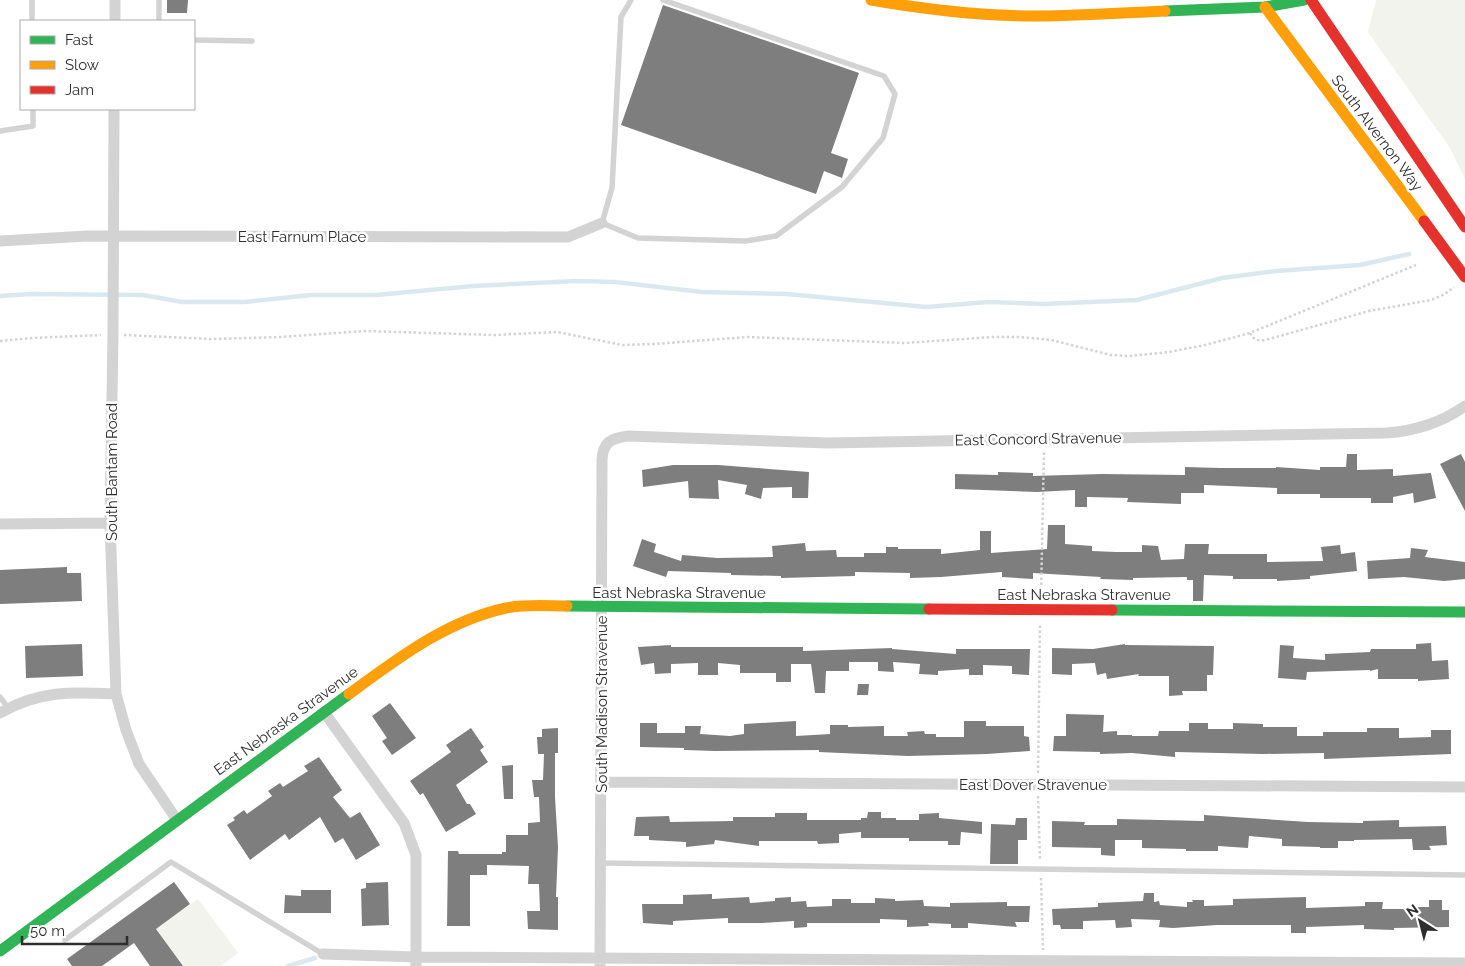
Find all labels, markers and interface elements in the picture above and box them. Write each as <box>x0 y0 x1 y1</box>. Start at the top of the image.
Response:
legend <box>20 20 195 110</box>
text: Fast <box>65 31 93 49</box>
text: Slow <box>65 56 99 74</box>
street label: South Alvernon Way <box>1328 71 1426 195</box>
text: Jam <box>65 81 94 99</box>
street label: East Farnum Place <box>238 228 366 246</box>
street label: South Bantam Road <box>103 403 121 541</box>
street label: East Concord Stravenue <box>954 429 1122 449</box>
street label: East Nebraska Stravenue <box>592 584 766 602</box>
street label: East Nebraska Stravenue <box>997 586 1171 604</box>
street label: South Madison Stravenue <box>593 615 611 793</box>
street label: East Nebraska Stravenue <box>210 663 362 779</box>
street label: East Dover Stravenue <box>959 776 1107 794</box>
north arrow <box>1395 896 1445 946</box>
text: N <box>1403 901 1421 920</box>
scale bar <box>22 914 128 946</box>
text: 50 m <box>30 922 65 940</box>

